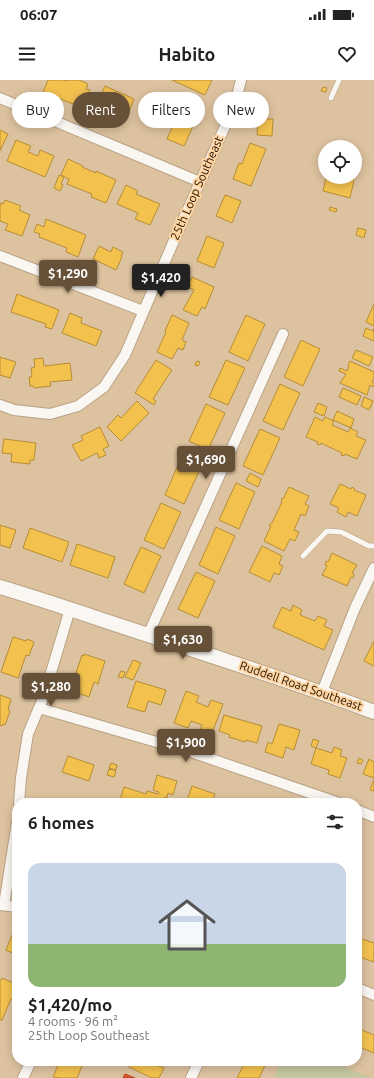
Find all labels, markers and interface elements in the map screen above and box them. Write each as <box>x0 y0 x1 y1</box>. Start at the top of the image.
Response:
text: 06:07 <box>20 6 58 23</box>
icon: menu <box>16 43 38 65</box>
icon: heart <box>336 43 358 65</box>
text: Habito <box>159 44 215 64</box>
chip: Buy <box>12 92 64 128</box>
chip: Rent <box>72 92 130 128</box>
chip: Filters <box>138 92 205 128</box>
chip: New <box>213 92 269 128</box>
street label: 25th Loop Southeast <box>168 134 225 242</box>
map controls <box>318 140 362 184</box>
button: locate <box>318 140 362 184</box>
pin: $1,290 <box>35 260 101 294</box>
pin: $1,420 <box>128 264 194 298</box>
text: $1,290 <box>48 266 88 280</box>
text: $1,420 <box>141 270 181 284</box>
pin: $1,690 <box>173 446 239 480</box>
text: $1,690 <box>186 452 226 466</box>
pin: $1,630 <box>150 626 216 660</box>
text: $1,630 <box>163 632 203 646</box>
street label: Ruddell Road Southeast <box>238 658 364 713</box>
pin: $1,280 <box>18 673 84 707</box>
text: $1,280 <box>31 679 71 693</box>
pin: $1,900 <box>153 729 219 763</box>
text: $1,900 <box>166 735 206 749</box>
icon: filters <box>324 811 346 833</box>
text: 6 homes <box>28 813 94 832</box>
icon: home <box>151 889 223 961</box>
text: $1,420/mo <box>28 995 112 1014</box>
text: 4 rooms · 96 m² <box>28 1014 118 1028</box>
text: 25th Loop Southeast <box>28 1028 150 1042</box>

